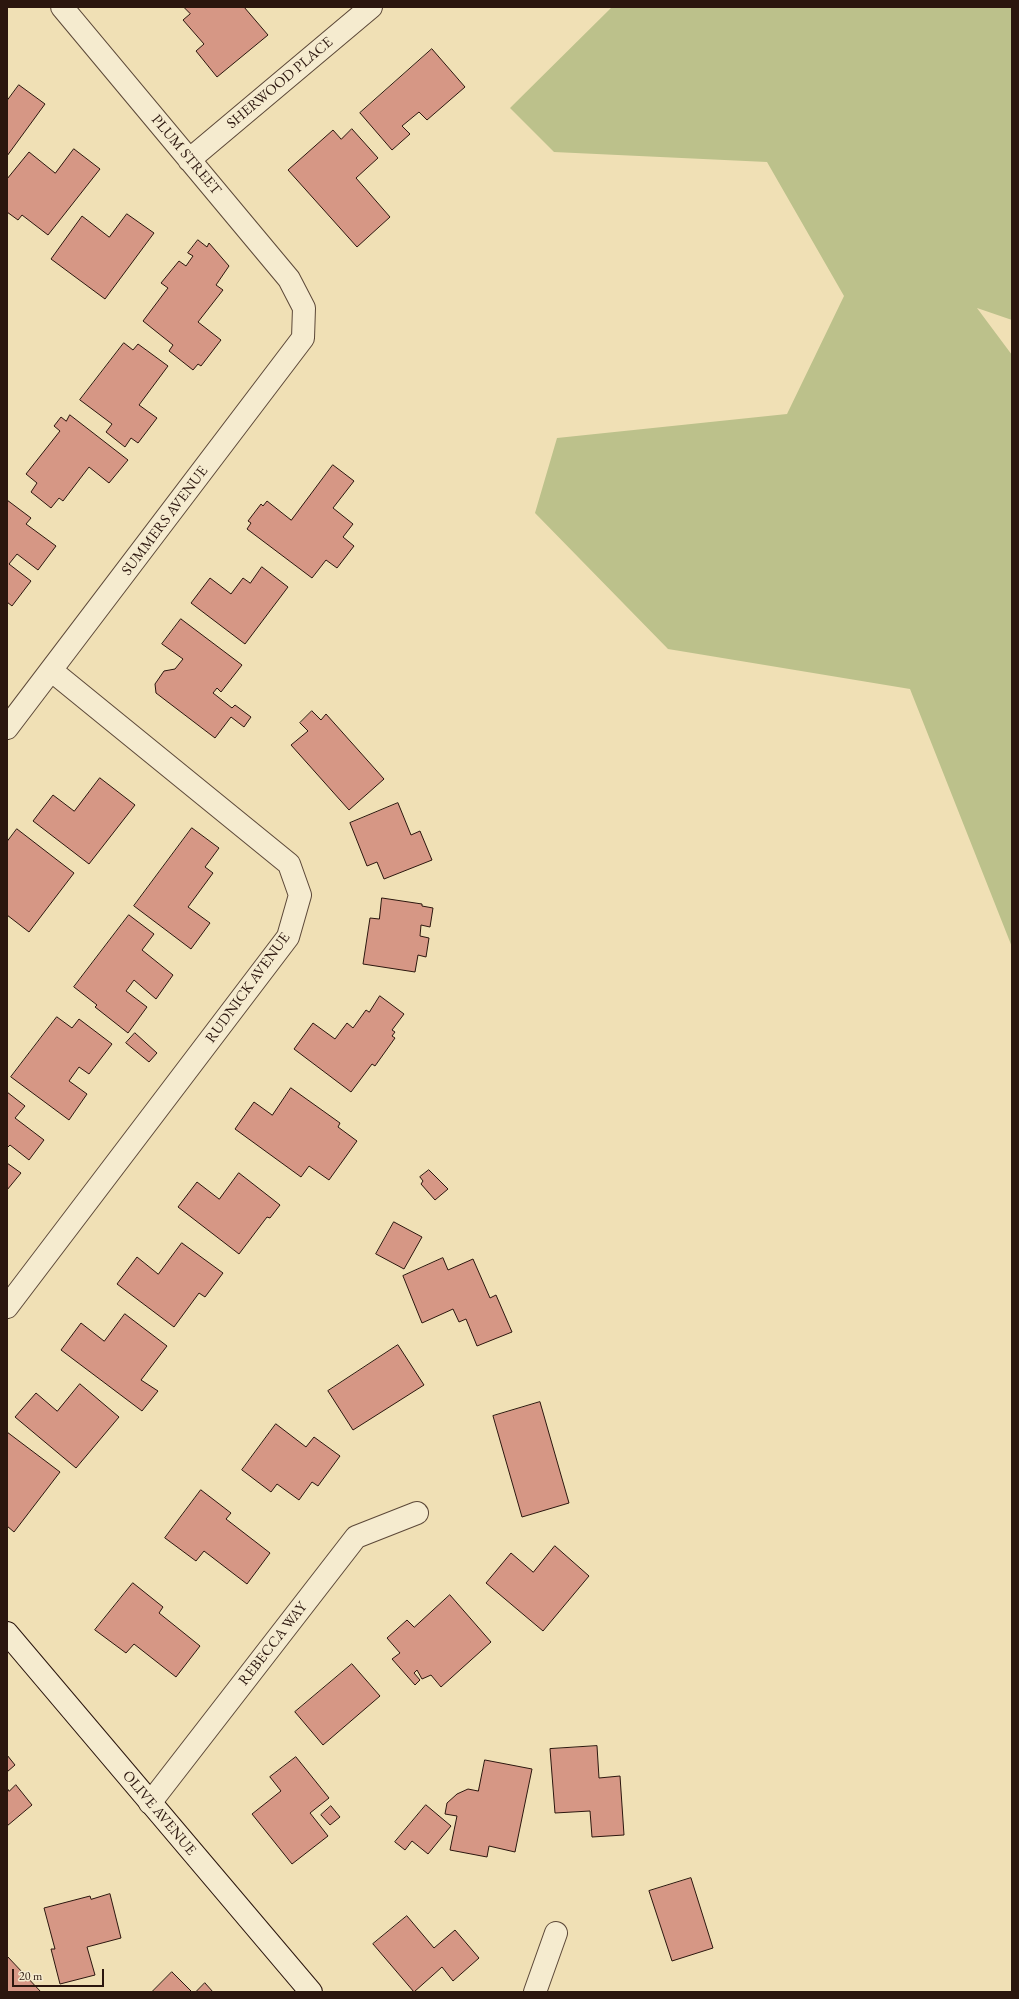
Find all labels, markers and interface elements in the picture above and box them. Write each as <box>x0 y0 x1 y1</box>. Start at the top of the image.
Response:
street label: SHERWOOD PLACE <box>223 33 337 133</box>
street label: PLUM STREET <box>147 111 225 199</box>
street label: SUMMERS AVENUE <box>118 463 212 579</box>
street label: RUDNICK AVENUE <box>202 929 294 1047</box>
street label: REBECCA WAY <box>235 1599 311 1689</box>
street label: OLIVE AVENUE <box>118 1767 200 1859</box>
scale bar <box>14 1961 106 1987</box>
text: 20 m <box>19 1968 42 1984</box>

